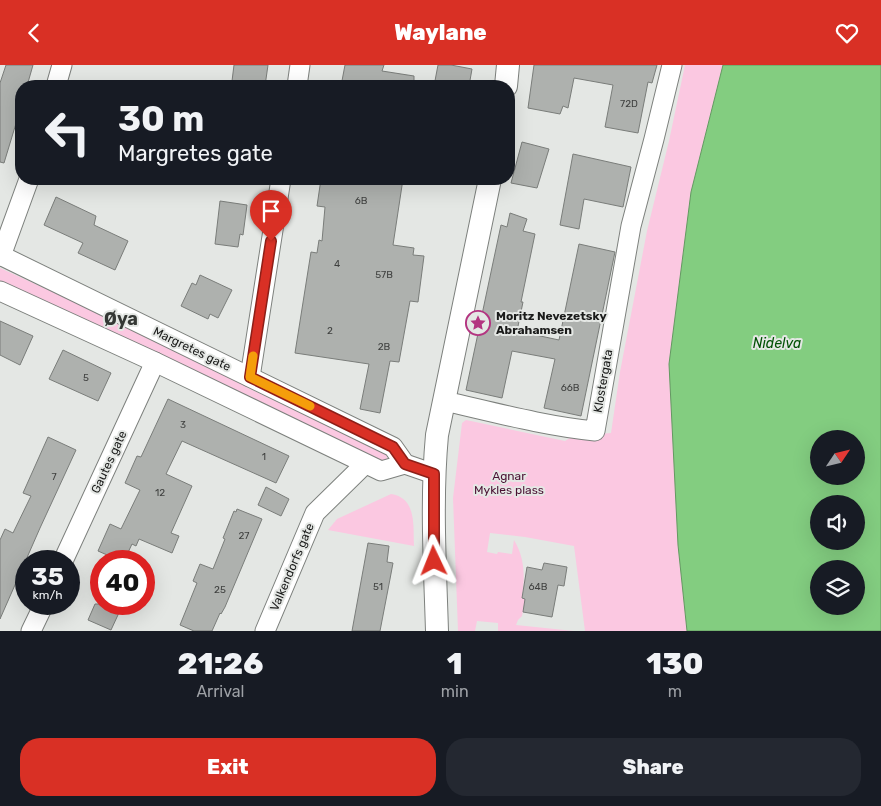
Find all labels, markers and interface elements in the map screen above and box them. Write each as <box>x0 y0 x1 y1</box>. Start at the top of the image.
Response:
icon: back <box>20 19 48 47</box>
text: Waylane <box>394 19 487 46</box>
icon: heart <box>833 19 861 47</box>
text: 30 m <box>118 98 204 140</box>
house number: 72D <box>620 98 638 110</box>
icon: left <box>35 100 100 165</box>
text: Margretes gate <box>118 140 273 167</box>
pin <box>250 190 292 241</box>
house number: 6B <box>355 195 368 207</box>
icon: arrive <box>257 197 285 225</box>
house number: 4 <box>334 258 340 270</box>
house number: 57B <box>375 269 393 281</box>
district label: Øya <box>104 308 138 330</box>
place label: Moritz Nevezetsky Abrahamsen <box>496 309 607 337</box>
place icon: Moritz Nevezetsky Abrahamsen <box>465 310 491 336</box>
street label: Margretes gate <box>151 324 233 374</box>
house number: 2 <box>327 325 333 337</box>
water label: Nidelva <box>753 335 801 352</box>
house number: 2B <box>378 341 391 353</box>
street label: Klostergata <box>591 348 615 414</box>
house number: 5 <box>83 372 89 384</box>
house number: 66B <box>561 382 580 394</box>
house number: 3 <box>180 419 186 431</box>
street label: Gautes gate <box>88 428 130 496</box>
north arrow <box>810 430 865 485</box>
map controls <box>810 430 865 615</box>
house number: 1 <box>262 451 266 463</box>
park label: Agnar Mykles plass <box>474 469 544 497</box>
house number: 7 <box>51 471 57 483</box>
house number: 12 <box>155 487 165 499</box>
button: sound <box>810 495 865 550</box>
street label: Valkendorfs gate <box>267 521 317 613</box>
house number: 27 <box>239 530 250 542</box>
position arrow <box>407 534 459 586</box>
speed limit sign: 40 <box>90 550 155 615</box>
button: layers <box>810 560 865 615</box>
text: 35 <box>31 562 64 591</box>
house number: 51 <box>373 581 383 593</box>
house number: 64B <box>529 581 548 593</box>
house number: 25 <box>214 584 226 596</box>
text: km/h <box>33 588 62 602</box>
text: 21:26 <box>178 646 263 682</box>
text: 1 <box>447 646 463 682</box>
text: 130 <box>646 646 703 682</box>
text: Arrival <box>196 682 244 701</box>
text: min <box>441 682 469 701</box>
text: m <box>668 682 682 701</box>
button: Exit <box>20 738 436 796</box>
button: Share <box>446 738 861 796</box>

